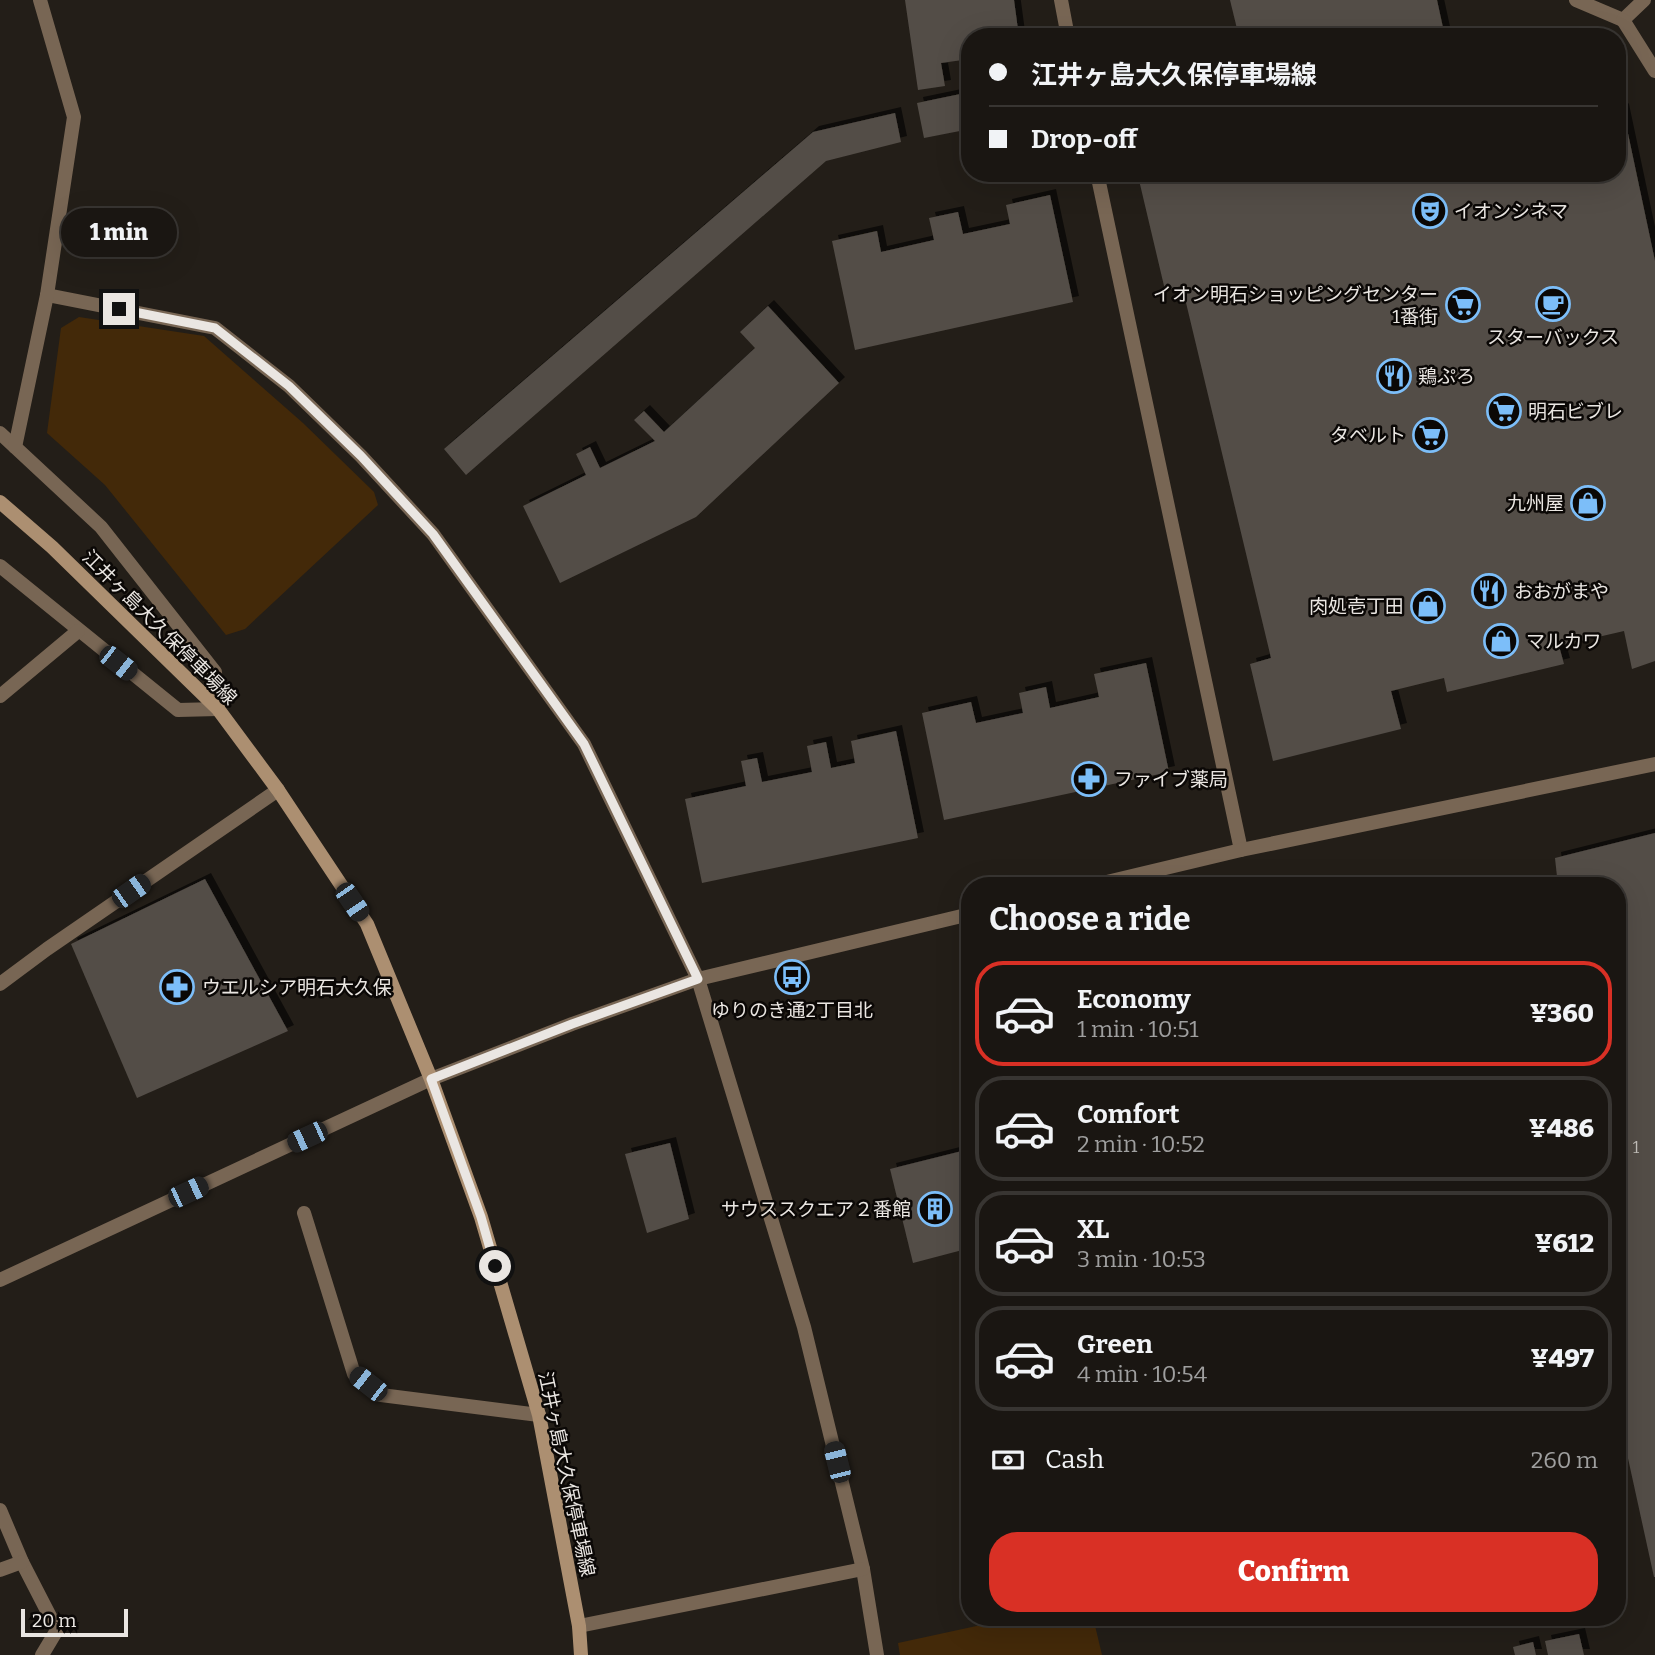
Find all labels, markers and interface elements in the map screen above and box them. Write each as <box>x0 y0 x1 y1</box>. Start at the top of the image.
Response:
text: 江井ヶ島大久保停車場線 <box>1031 60 1317 91</box>
text: Drop-off <box>1031 124 1137 155</box>
theatre icon: イオンシネマ <box>1411 192 1449 230</box>
place label: イオンシネマ <box>1454 200 1568 223</box>
callout: 1 min <box>61 208 177 256</box>
text: 1 min <box>90 218 148 246</box>
place label: イオン明石ショッピングセンター 1番街 <box>1153 283 1438 328</box>
cafe icon: スターバックス <box>1534 285 1572 323</box>
supermarket icon: イオン明石ショッピングセンター 1番街 <box>1444 286 1482 324</box>
route end <box>103 293 135 325</box>
place label: スターバックス <box>1487 326 1619 349</box>
restaurant icon: 鶏ぷろ <box>1375 357 1413 395</box>
place label: 鶏ぷろ <box>1418 365 1475 388</box>
supermarket icon: 明石ビブレ <box>1485 392 1523 430</box>
place label: 明石ビブレ <box>1528 400 1623 423</box>
supermarket icon: タベルト <box>1411 416 1449 454</box>
place label: タベルト <box>1330 424 1406 447</box>
shop icon: 九州屋 <box>1569 484 1607 522</box>
place label: 九州屋 <box>1507 492 1564 515</box>
street label: 江井ヶ島大久保停車場線 <box>78 545 242 709</box>
restaurant icon: おおがまや <box>1470 572 1508 610</box>
place label: おおがまや <box>1514 580 1609 603</box>
shop icon: 肉処壱丁田 <box>1409 587 1447 625</box>
place label: 肉処壱丁田 <box>1309 595 1404 618</box>
shop icon: マルカワ <box>1482 622 1520 660</box>
place label: マルカワ <box>1526 630 1601 653</box>
car <box>95 642 142 684</box>
pharmacy icon: ファイブ薬局 <box>1070 760 1108 798</box>
place label: ファイブ薬局 <box>1114 768 1228 791</box>
car <box>108 870 155 912</box>
car <box>332 879 373 925</box>
text: Choose a ride <box>989 900 1190 938</box>
bus stop icon: ゆりのき通2丁目北 <box>773 958 811 996</box>
pharmacy icon: ウエルシア明石大久保 <box>158 968 196 1006</box>
place label: ウエルシア明石大久保 <box>202 976 392 999</box>
icon: car <box>993 982 1056 1045</box>
text: Economy <box>1077 984 1191 1015</box>
text: ¥360 <box>1530 998 1594 1029</box>
place label: ゆりのき通2丁目北 <box>711 999 873 1022</box>
text: 1 min · 10:51 <box>1077 1015 1199 1043</box>
icon: car <box>993 1097 1056 1160</box>
text: Comfort <box>1077 1099 1180 1130</box>
text: ¥486 <box>1529 1113 1594 1144</box>
car <box>284 1119 331 1155</box>
text: 2 min · 10:52 <box>1077 1130 1205 1158</box>
house number: 1 <box>1633 1138 1640 1157</box>
car <box>165 1174 212 1210</box>
building icon: サウススクエア２番館 <box>916 1190 954 1228</box>
place label: サウススクエア２番館 <box>721 1198 911 1221</box>
icon: car <box>993 1212 1056 1275</box>
text: XL <box>1077 1214 1109 1245</box>
text: ¥612 <box>1535 1228 1594 1259</box>
text: 3 min · 10:53 <box>1077 1245 1206 1273</box>
route start <box>479 1250 511 1282</box>
icon: car <box>993 1327 1056 1390</box>
text: Green <box>1077 1329 1153 1360</box>
text: ¥497 <box>1531 1343 1594 1374</box>
text: 4 min · 10:54 <box>1077 1360 1207 1388</box>
car <box>345 1363 392 1405</box>
street label: 江井ヶ島大久保停車場線 <box>534 1369 599 1579</box>
car <box>822 1439 853 1485</box>
icon: cash <box>989 1441 1027 1479</box>
text: Cash <box>1045 1444 1104 1475</box>
text: 260 m <box>1531 1446 1598 1474</box>
button: Confirm <box>989 1532 1598 1612</box>
scale bar <box>21 1606 128 1638</box>
text: 20 m <box>32 1609 76 1632</box>

